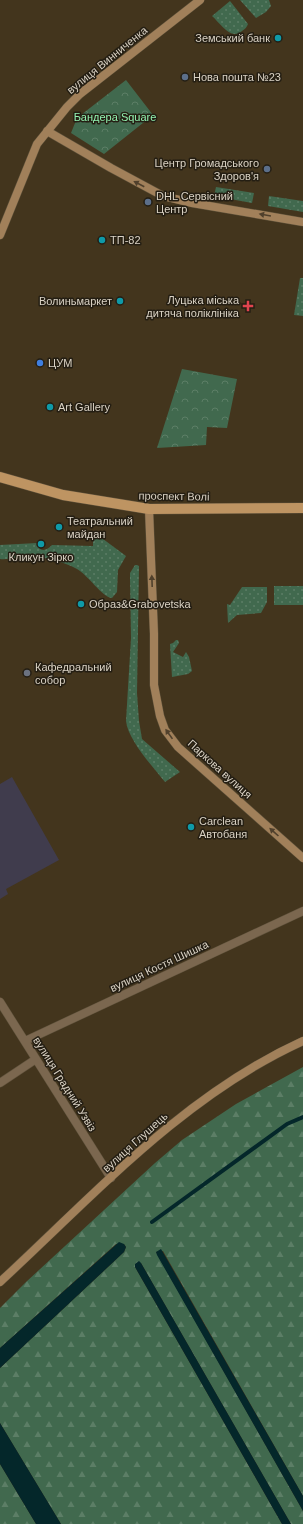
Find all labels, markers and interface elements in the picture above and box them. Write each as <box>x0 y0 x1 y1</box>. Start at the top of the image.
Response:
street label: вулиця Винниченка <box>65 23 150 96</box>
place label: Земський банк <box>195 32 270 44</box>
marker: Земський банк <box>273 33 283 43</box>
place label: Нова пошта №23 <box>193 71 281 83</box>
marker: Нова пошта №23 <box>180 72 190 82</box>
park label: Бандера Square <box>74 111 156 123</box>
place label: Центр Громадського Здоров'я <box>155 157 259 182</box>
marker: Центр Громадського Здоров'я <box>262 164 272 174</box>
one-way arrow <box>134 180 145 187</box>
place label: DHL Сервісний Центр <box>156 190 233 215</box>
marker: DHL Сервісний Центр <box>143 197 153 207</box>
one-way arrow <box>258 212 271 218</box>
place label: ТП-82 <box>110 234 141 246</box>
marker: ТП-82 <box>97 235 107 245</box>
place label: Луцька міська дитяча поліклініка <box>146 294 240 319</box>
place label: Волиньмаркет <box>39 295 112 307</box>
marker: Волиньмаркет <box>115 296 125 306</box>
marker: Луцька міська дитяча поліклініка <box>242 300 254 312</box>
place label: ЦУМ <box>48 357 72 369</box>
marker: ЦУМ <box>35 358 45 368</box>
place label: Art Gallery <box>58 401 110 413</box>
marker: Art Gallery <box>45 402 55 412</box>
street label: проспект Волі <box>138 489 210 503</box>
place label: Театральний майдан <box>67 515 133 540</box>
marker: Театральний майдан <box>54 522 64 532</box>
marker: Кликун Зірко <box>36 539 46 549</box>
place label: Кликун Зірко <box>9 551 73 563</box>
one-way arrow <box>149 574 155 587</box>
place label: Образ&Grabovetska <box>89 598 192 610</box>
marker: Образ&Grabovetska <box>76 599 86 609</box>
place label: Кафедральний собор <box>35 661 112 686</box>
marker: Кафедральний собор <box>22 668 32 678</box>
one-way arrow <box>165 729 173 740</box>
street label: Паркова вулиця <box>186 737 254 801</box>
place label: Carclean Автобаня <box>199 815 247 840</box>
marker: Carclean Автобаня <box>186 822 196 832</box>
one-way arrow <box>269 828 279 837</box>
street label: вулиця Костя Шишка <box>108 938 211 994</box>
street label: вулиця Градний Узвіз <box>31 1035 99 1133</box>
street label: вулиця Глушець <box>100 1110 170 1174</box>

